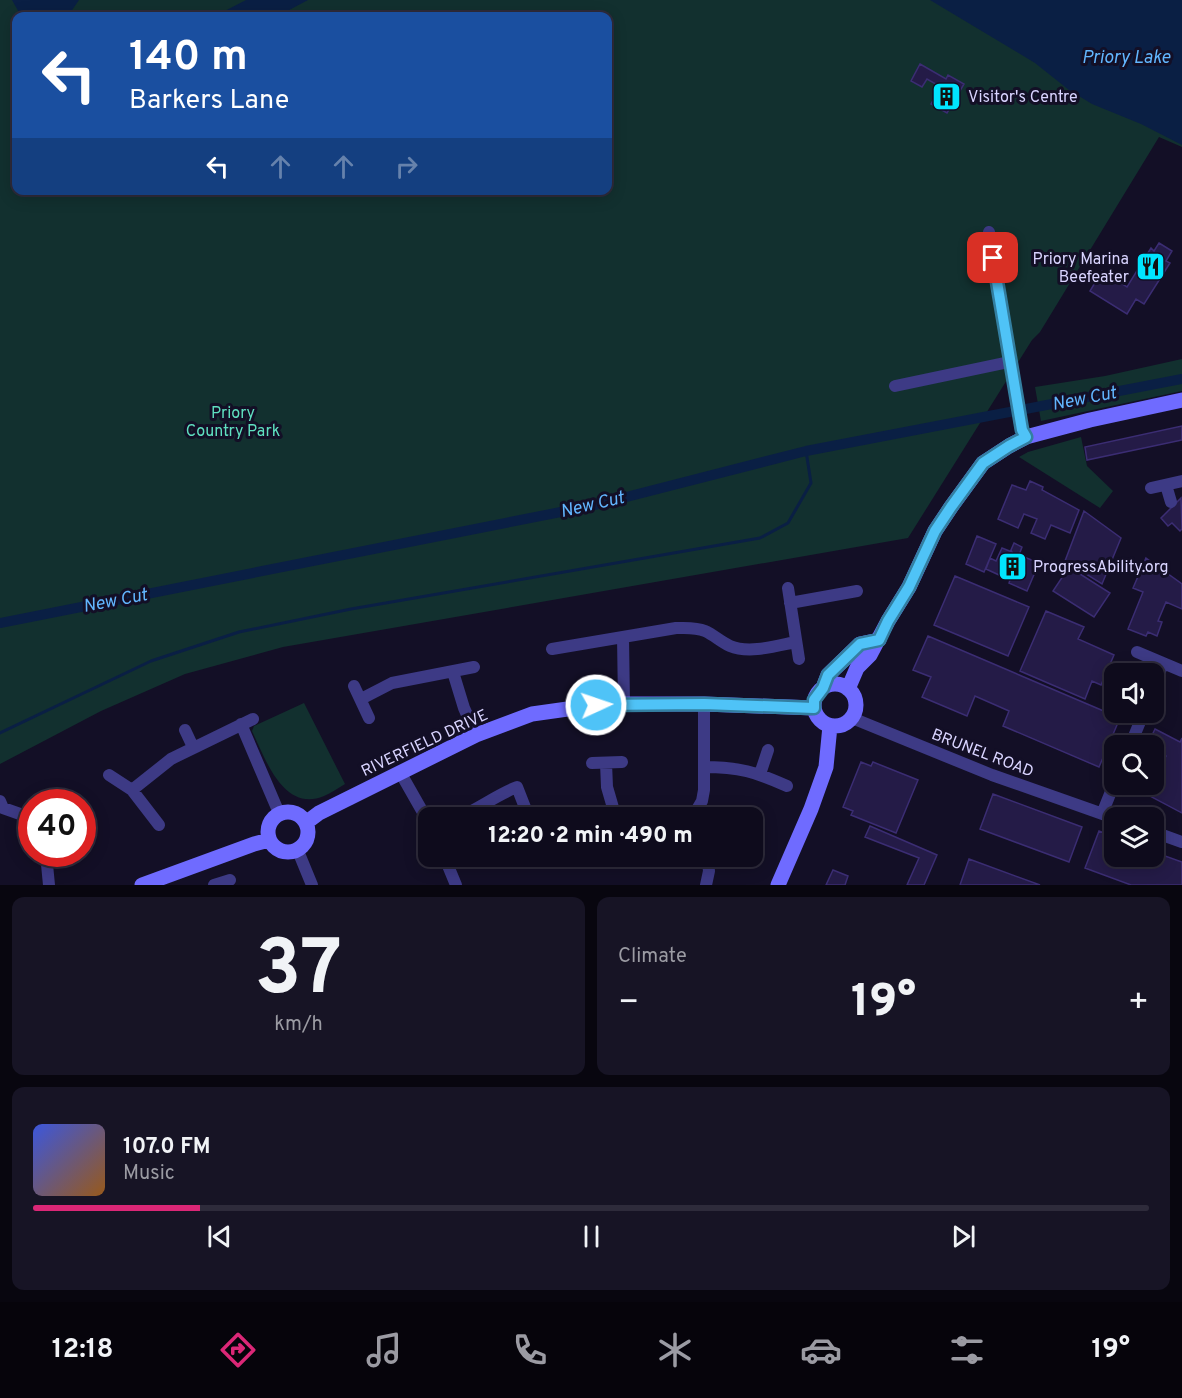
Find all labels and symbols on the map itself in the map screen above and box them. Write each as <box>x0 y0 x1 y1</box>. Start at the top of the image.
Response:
water label: Priory Lake <box>1082 47 1171 70</box>
building icon: Visitor's Centre <box>931 80 963 112</box>
place label: Visitor's Centre <box>968 88 1078 108</box>
pin <box>967 232 1018 283</box>
place label: Priory Marina Beefeater <box>1033 250 1129 288</box>
restaurant icon: Priory Marina Beefeater <box>1134 251 1166 283</box>
water label: New Cut <box>1050 382 1120 417</box>
park label: Priory Country Park <box>186 404 280 442</box>
water label: New Cut <box>558 487 628 524</box>
building icon: ProgressAbility.org <box>996 550 1028 582</box>
place label: ProgressAbility.org <box>1033 558 1169 578</box>
water label: New Cut <box>81 584 151 619</box>
position arrow <box>564 673 628 737</box>
street label: RIVERFIELD DRIVE <box>358 706 491 782</box>
street label: BRUNEL ROAD <box>928 725 1036 783</box>
speed limit sign: 40 <box>18 789 96 867</box>

